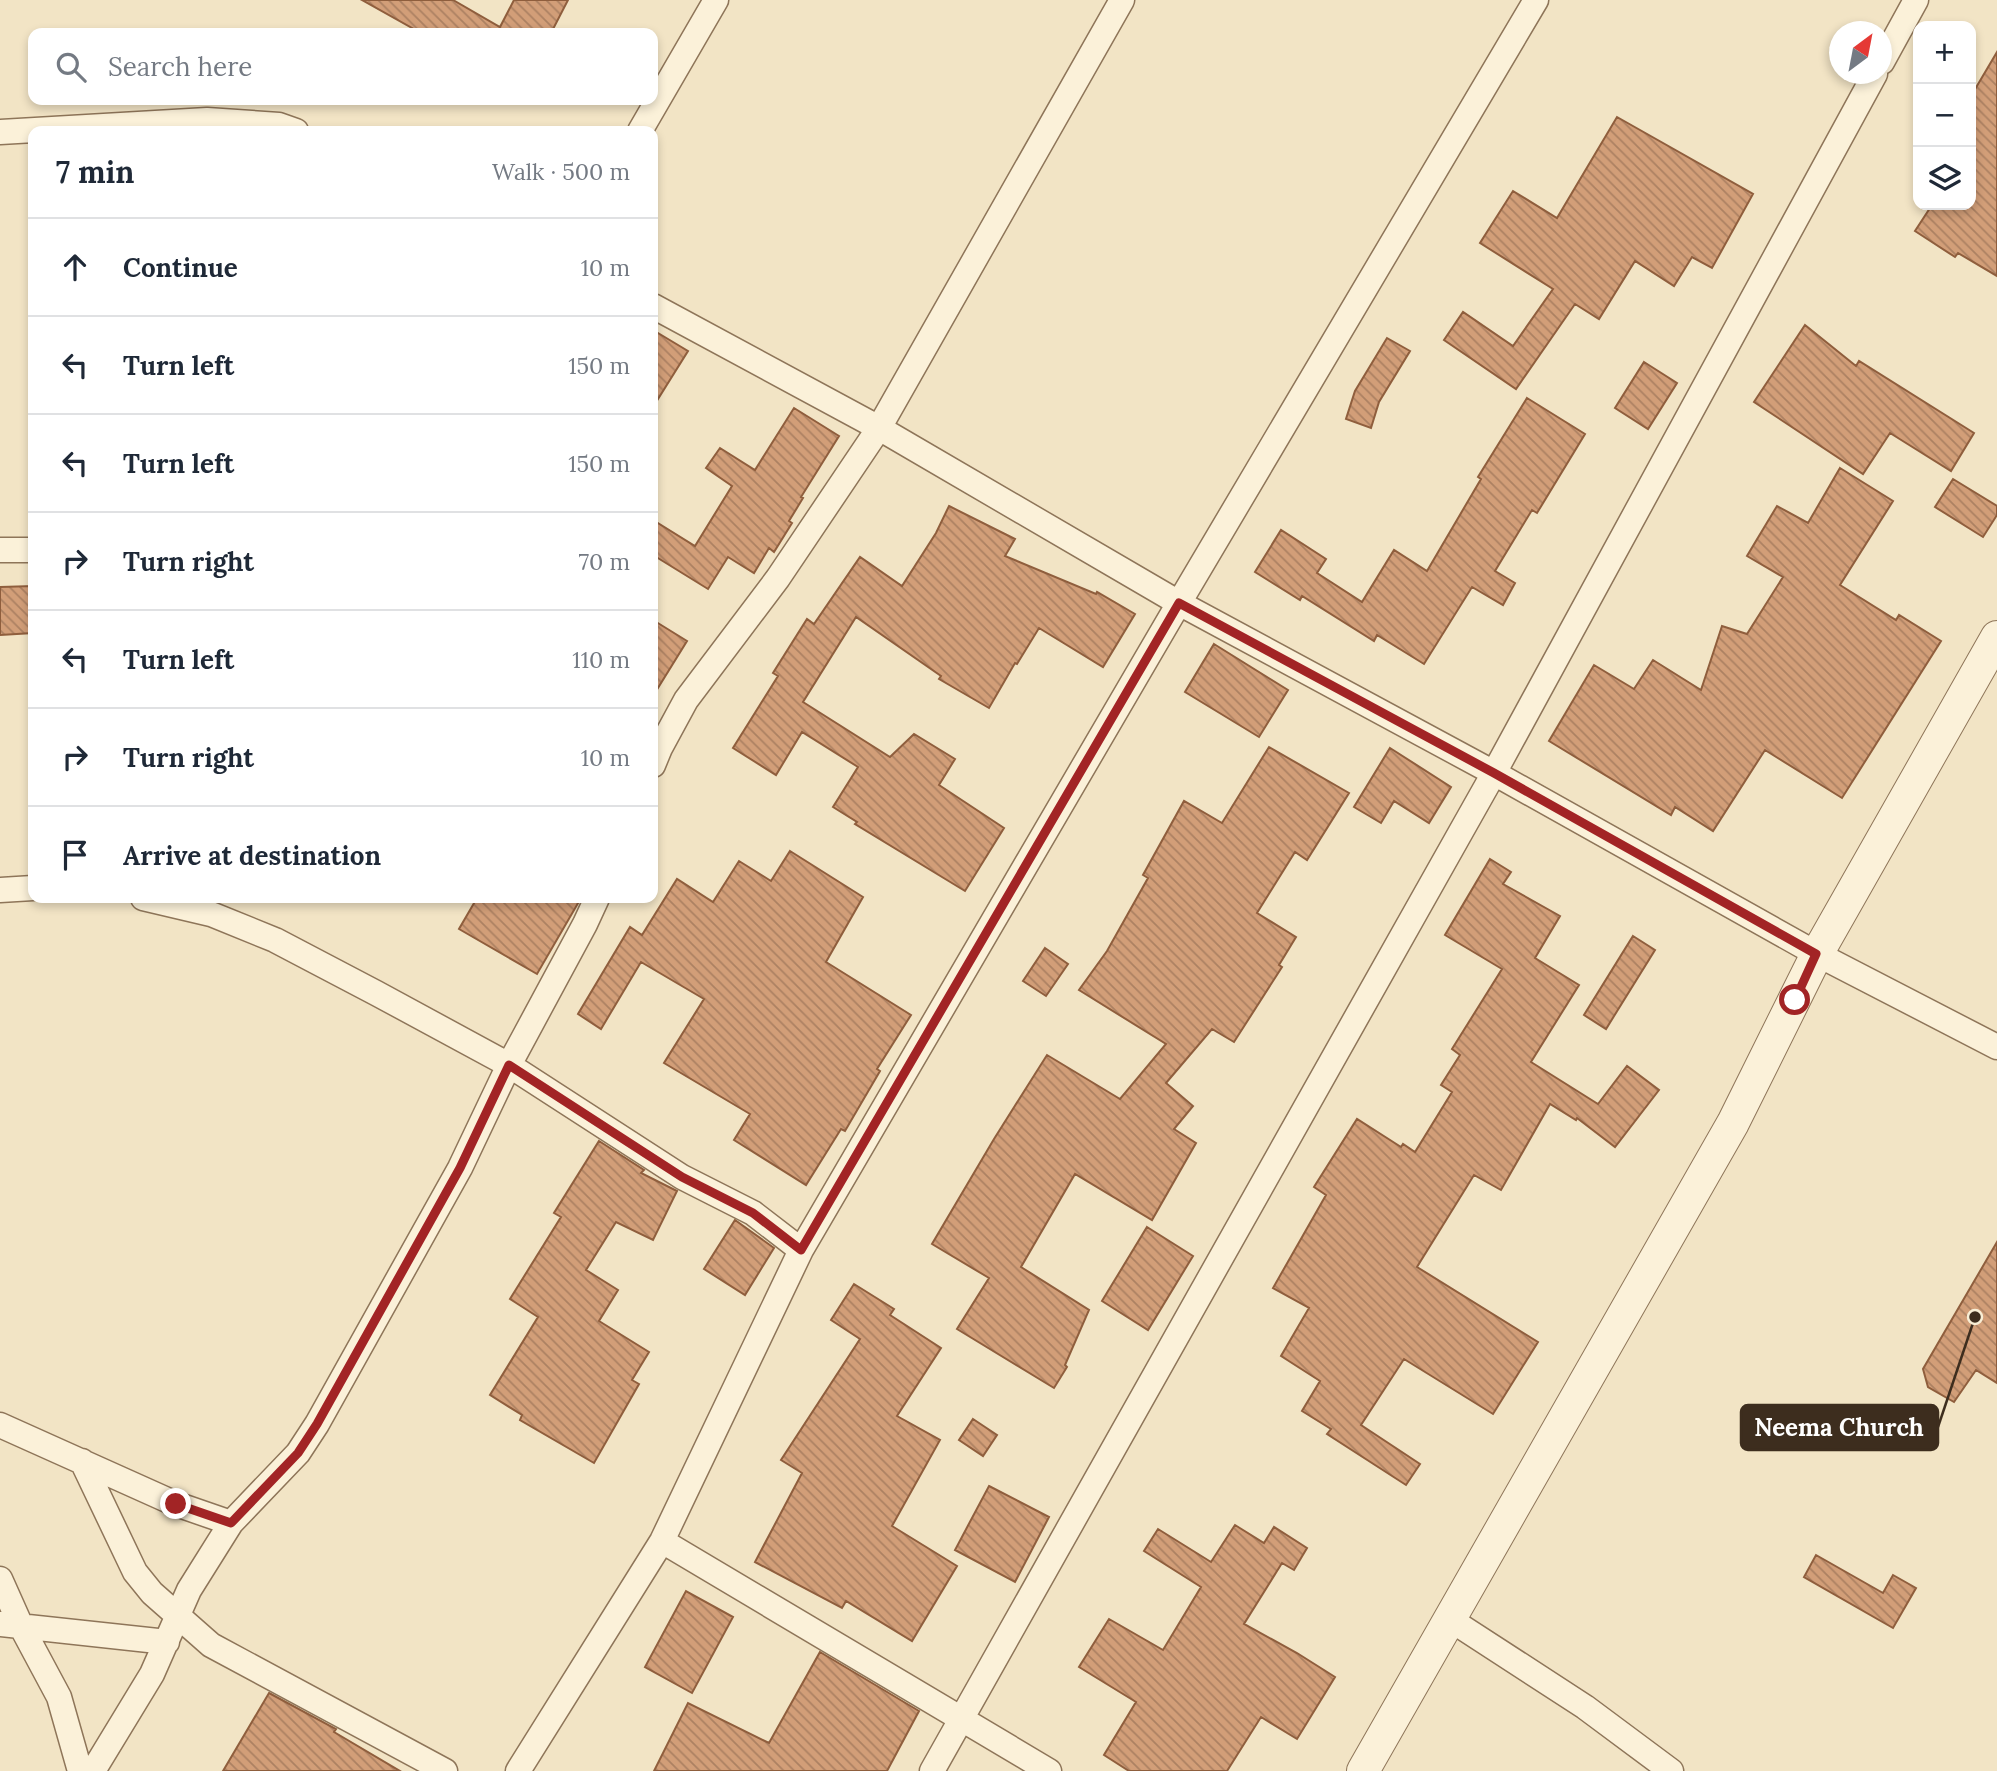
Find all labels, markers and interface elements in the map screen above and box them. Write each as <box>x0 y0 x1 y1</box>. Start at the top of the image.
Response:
north arrow <box>1829 21 1892 84</box>
map controls <box>1913 21 1976 210</box>
button: + <box>1913 21 1976 84</box>
search box <box>28 28 658 105</box>
icon: search <box>52 48 90 86</box>
text: Search here <box>108 50 252 83</box>
button: − <box>1913 84 1976 147</box>
button: layers <box>1913 147 1976 210</box>
text: 7 min <box>56 153 135 191</box>
text: Walk · 500 m <box>492 157 630 186</box>
icon: ahead <box>56 248 94 286</box>
text: Continue <box>123 251 238 284</box>
text: 10 m <box>581 253 630 282</box>
icon: left <box>56 346 94 384</box>
text: Turn left <box>123 349 234 382</box>
text: 150 m <box>568 351 630 380</box>
icon: left <box>56 444 94 482</box>
text: Turn left <box>123 447 234 480</box>
text: 150 m <box>568 449 630 478</box>
icon: right <box>56 542 94 580</box>
text: Turn right <box>123 545 254 578</box>
text: 70 m <box>579 547 630 576</box>
icon: left <box>56 640 94 678</box>
text: Turn left <box>123 643 234 676</box>
text: 110 m <box>572 645 630 674</box>
icon: right <box>56 738 94 776</box>
text: Turn right <box>123 741 254 774</box>
text: 10 m <box>581 743 630 772</box>
icon: arrive <box>56 836 94 874</box>
text: Arrive at destination <box>123 839 381 872</box>
route start <box>1779 984 1810 1015</box>
callout: Neema Church <box>1741 1405 1938 1450</box>
text: Neema Church <box>1754 1412 1924 1443</box>
route end <box>160 1488 191 1519</box>

